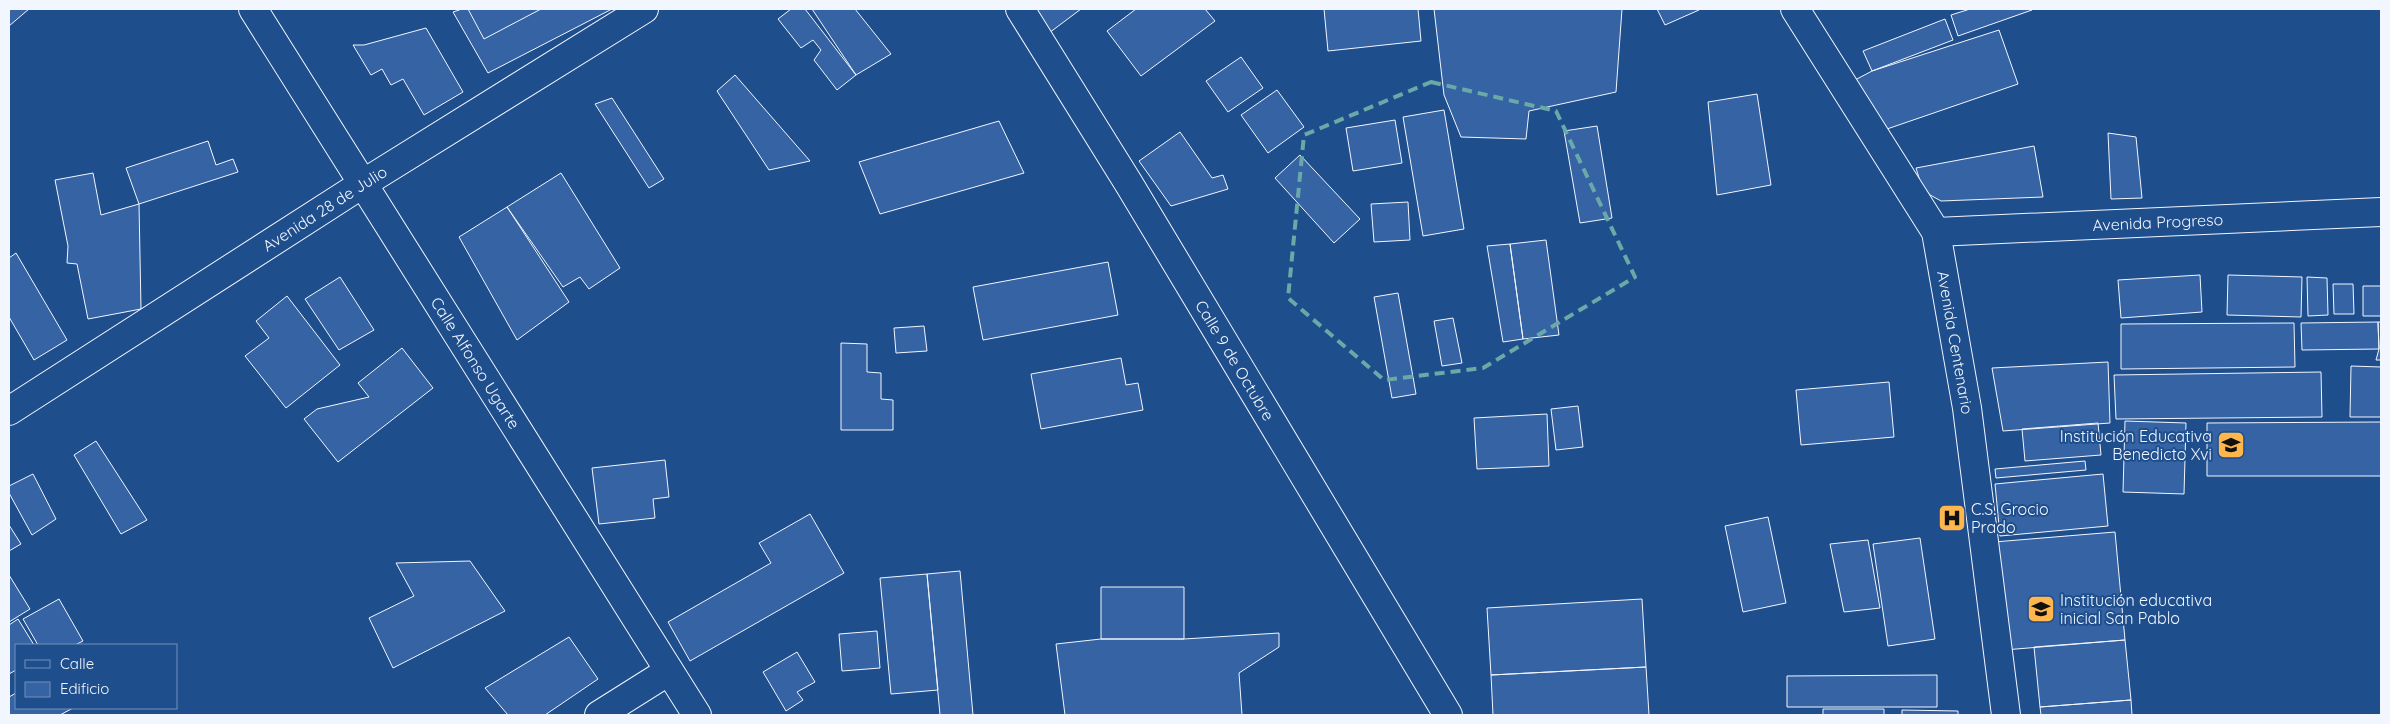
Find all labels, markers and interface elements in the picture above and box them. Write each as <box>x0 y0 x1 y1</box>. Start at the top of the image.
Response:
street label: Avenida 28 de Julio <box>259 161 391 256</box>
street label: Avenida Progreso <box>2092 209 2224 235</box>
street label: Avenida Centenario <box>1933 269 1978 415</box>
street label: Calle Alfonso Ugarte <box>427 293 524 433</box>
street label: Calle 9 de Octubre <box>1191 297 1279 424</box>
place label: Institución Educativa Benedicto Xvi <box>2060 426 2212 464</box>
school or university icon: Institución Educativa Benedicto Xvi <box>2216 430 2246 460</box>
place label: C.S. Grocio Prado <box>1971 499 2049 537</box>
hospital icon: C.S. Grocio Prado <box>1937 503 1967 533</box>
place label: Institución educativa inicial San Pablo <box>2060 590 2212 628</box>
school or university icon: Institución educativa inicial San Pablo <box>2026 594 2056 624</box>
legend <box>15 644 178 709</box>
text: Calle <box>60 654 94 673</box>
text: Edificio <box>60 679 109 698</box>

